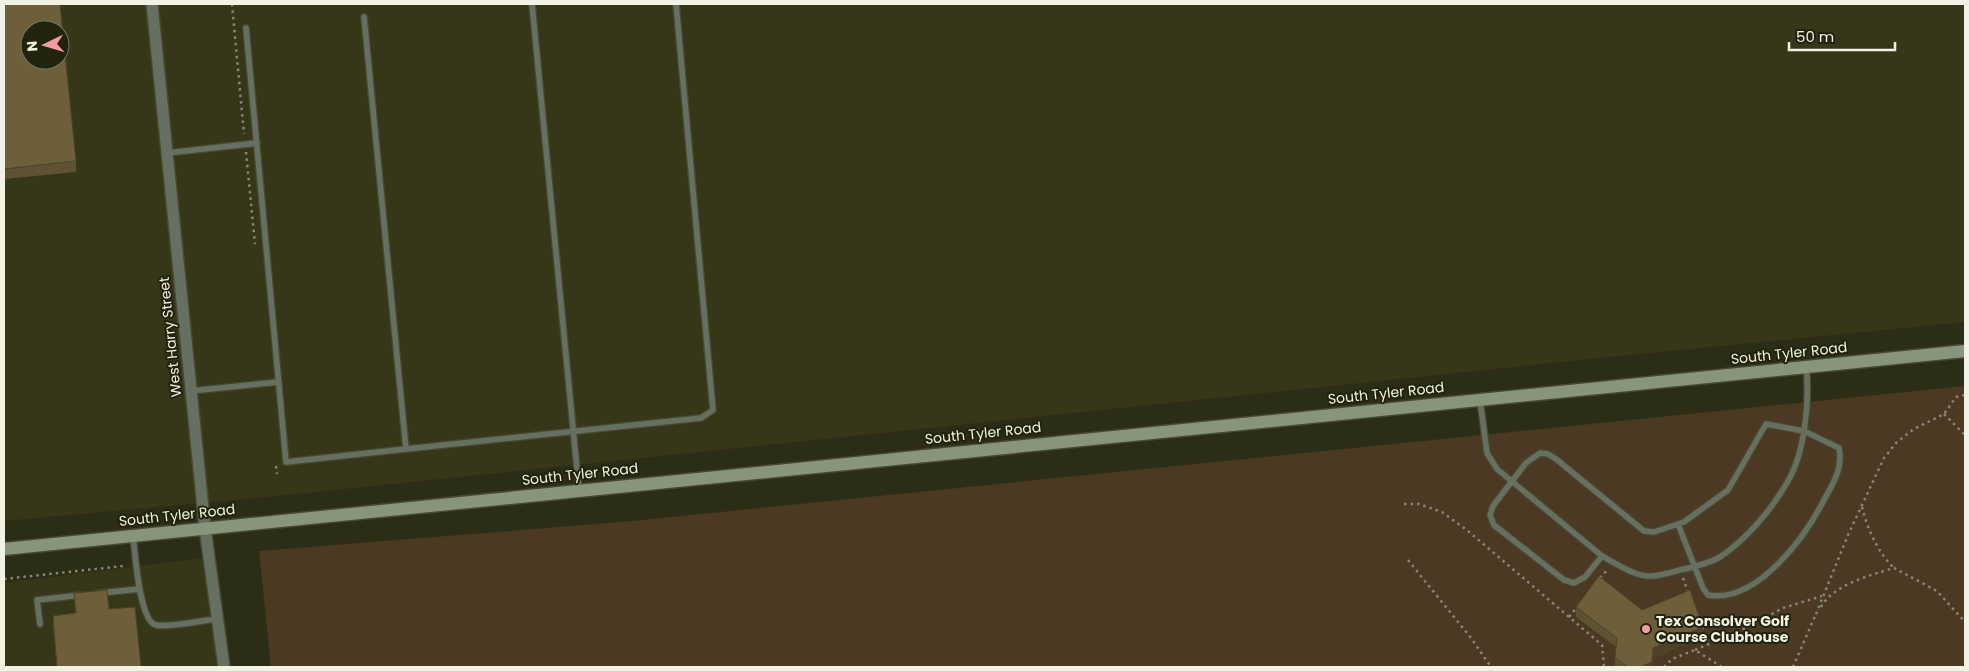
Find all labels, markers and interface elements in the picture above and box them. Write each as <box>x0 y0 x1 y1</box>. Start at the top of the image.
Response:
north arrow <box>20 20 70 70</box>
scale bar <box>1789 20 1895 52</box>
text: 50 m <box>1796 26 1834 47</box>
text: N <box>22 40 42 52</box>
street label: West Harry Street <box>154 276 186 398</box>
street label: South Tyler Road <box>1730 337 1848 369</box>
street label: South Tyler Road <box>1327 377 1445 409</box>
street label: South Tyler Road <box>924 417 1042 449</box>
street label: South Tyler Road <box>521 458 639 490</box>
street label: South Tyler Road <box>118 499 236 531</box>
place label: Tex Consolver Golf Course Clubhouse <box>1656 611 1789 647</box>
marker: Tex Consolver Golf Course Clubhouse <box>1640 623 1652 635</box>

